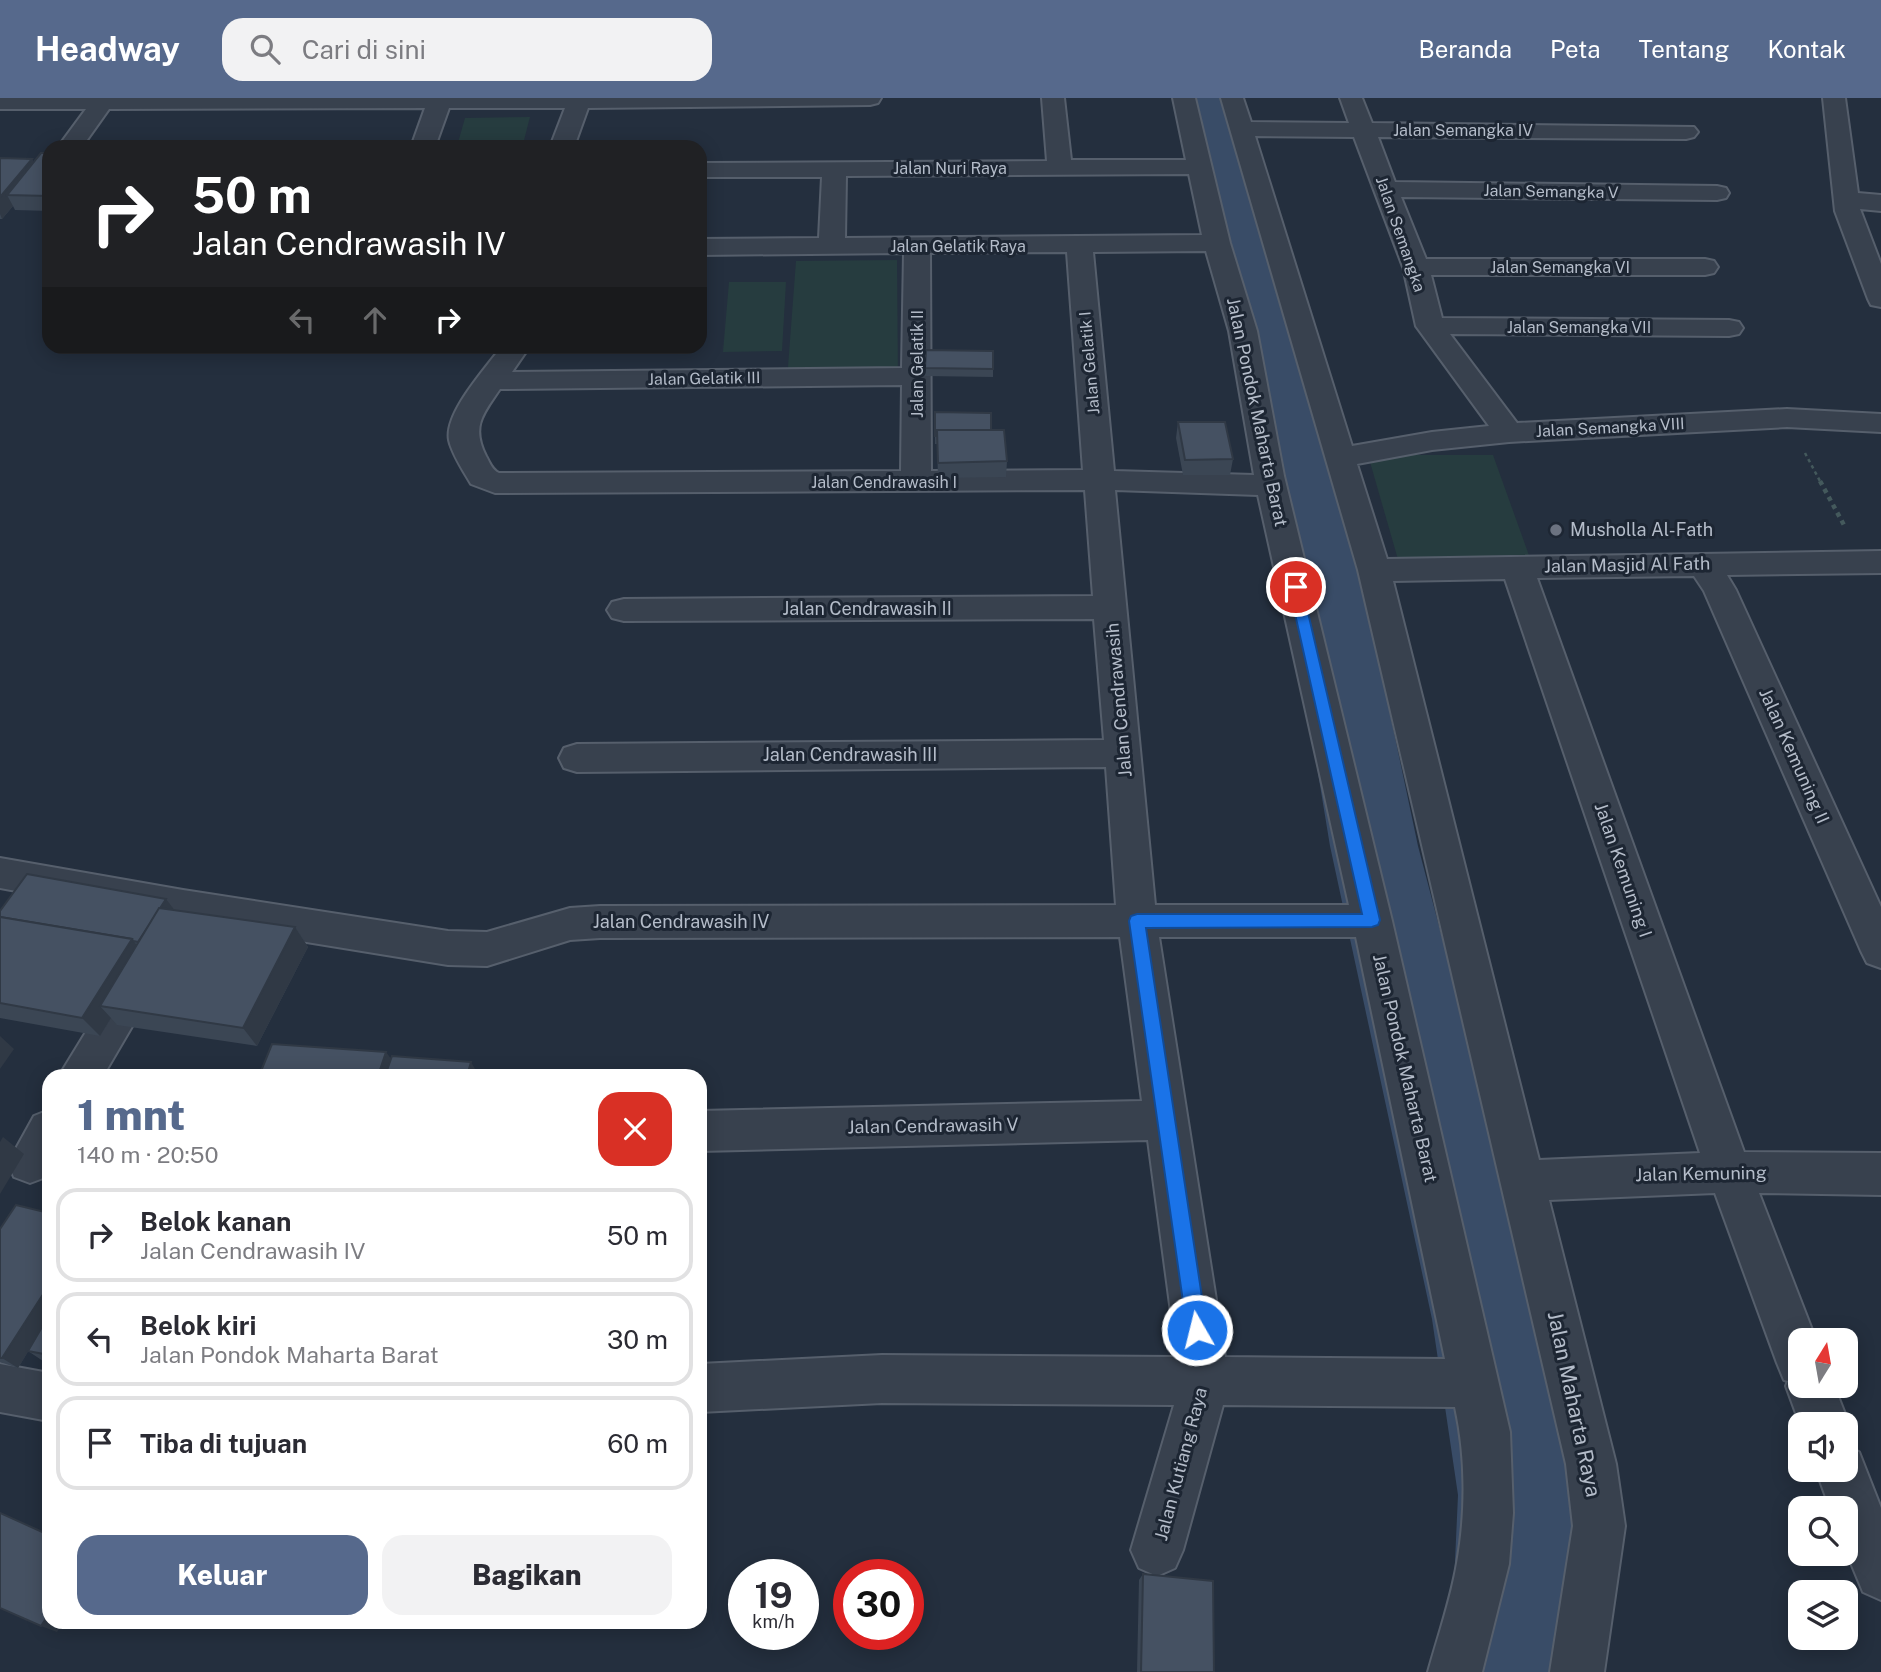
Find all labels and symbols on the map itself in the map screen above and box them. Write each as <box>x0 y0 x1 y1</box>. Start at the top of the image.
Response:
street label: Jalan Semangka IV <box>1393 121 1533 140</box>
street label: Jalan Nuri Raya <box>893 159 1007 178</box>
street label: Jalan Semangka <box>1372 174 1429 294</box>
street label: Jalan Semangka V <box>1483 181 1619 202</box>
street label: Jalan Gelatik Raya <box>890 237 1026 256</box>
street label: Jalan Semangka VI <box>1490 258 1630 277</box>
street label: Jalan Pondok Maharta Barat <box>1223 295 1292 528</box>
street label: Jalan Gelatik II <box>908 310 927 418</box>
street label: Jalan Gelatik I <box>1076 311 1103 415</box>
street label: Jalan Semangka VII <box>1507 318 1651 337</box>
street label: Jalan Gelatik III <box>648 368 760 389</box>
street label: Jalan Semangka VIII <box>1535 414 1685 441</box>
street label: Jalan Cendrawasih I <box>811 473 957 492</box>
place label: Musholla Al-Fath <box>1570 519 1713 540</box>
marker: Musholla Al-Fath <box>1548 522 1564 538</box>
street label: Jalan Masjid Al Fath <box>1544 553 1710 576</box>
pin <box>1266 557 1326 617</box>
street label: Jalan Cendrawasih II <box>782 598 952 619</box>
street label: Jalan Cendrawasih <box>1101 622 1136 778</box>
street label: Jalan Kemuning II <box>1755 685 1834 827</box>
street label: Jalan Cendrawasih III <box>763 744 937 765</box>
street label: Jalan Kemuning I <box>1591 800 1656 940</box>
street label: Jalan Cendrawasih IV <box>593 911 769 932</box>
street label: Jalan Pondok Maharta Barat <box>1369 952 1442 1184</box>
street label: Jalan Cendrawasih V <box>847 1114 1019 1137</box>
street label: Jalan Kemuning <box>1635 1162 1767 1185</box>
position arrow <box>1160 1293 1234 1367</box>
street label: Jalan Maharta Raya <box>1543 1309 1606 1499</box>
north arrow <box>1788 1328 1858 1398</box>
street label: Jalan Kutiang Raya <box>1150 1385 1211 1543</box>
speed limit sign: 30 <box>833 1559 924 1650</box>

